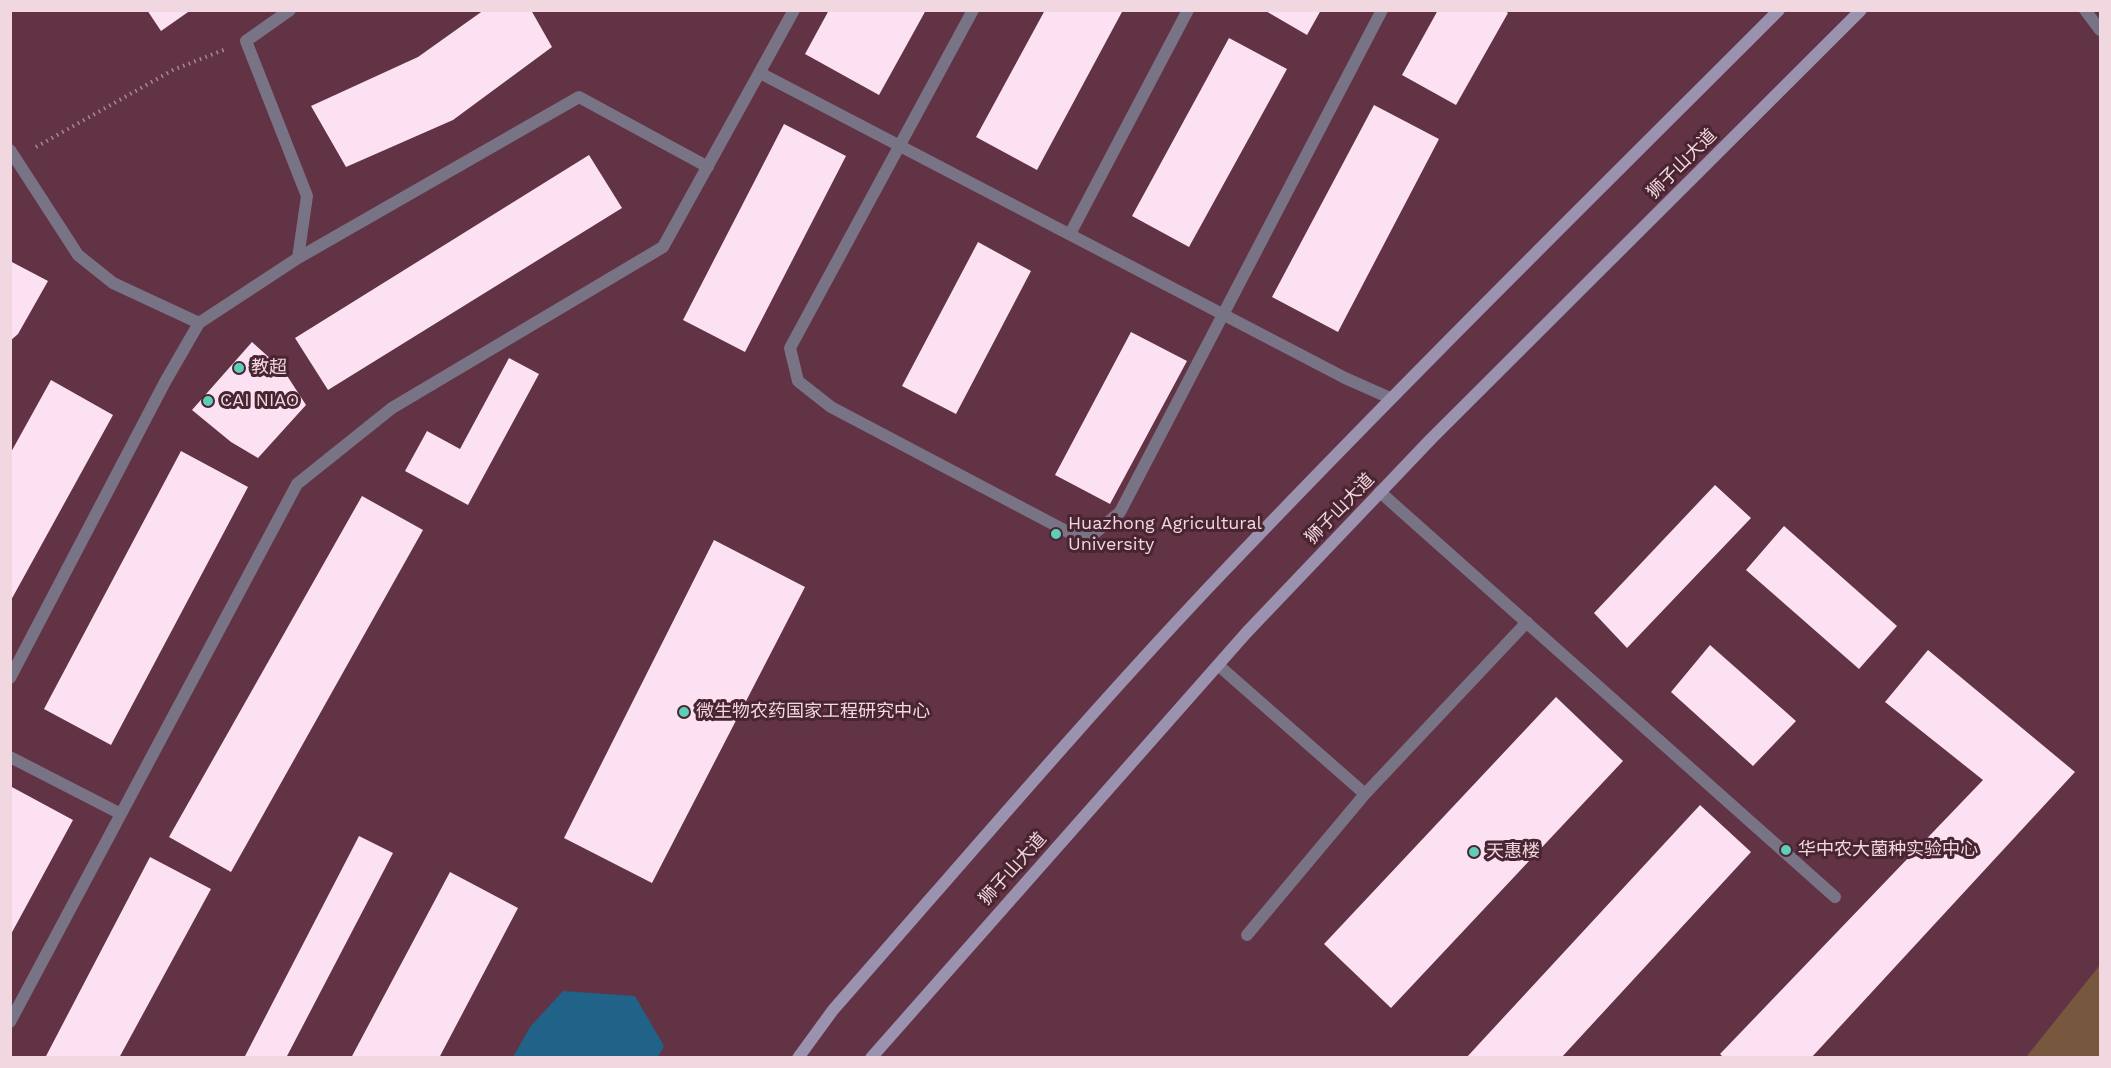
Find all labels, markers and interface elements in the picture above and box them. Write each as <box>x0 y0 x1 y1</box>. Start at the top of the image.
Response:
street label: 狮子山大道 <box>1643 125 1721 203</box>
place label: 教超 <box>251 357 287 379</box>
marker: 教超 <box>232 361 246 375</box>
place label: CAI NIAO <box>220 390 299 412</box>
marker: CAI NIAO <box>201 394 215 408</box>
street label: 狮子山大道 <box>1301 469 1379 549</box>
place label: Huazhong Agricultural University <box>1068 513 1262 556</box>
marker: Huazhong Agricultural University <box>1049 527 1063 541</box>
place label: 微生物农药国家工程研究中心 <box>696 701 930 723</box>
marker: 微生物农药国家工程研究中心 <box>677 705 691 719</box>
street label: 狮子山大道 <box>975 828 1051 910</box>
place label: 华中农大菌种实验中心 <box>1798 839 1978 861</box>
place label: 天惠楼 <box>1486 841 1540 863</box>
marker: 华中农大菌种实验中心 <box>1779 843 1793 857</box>
marker: 天惠楼 <box>1467 845 1481 859</box>

